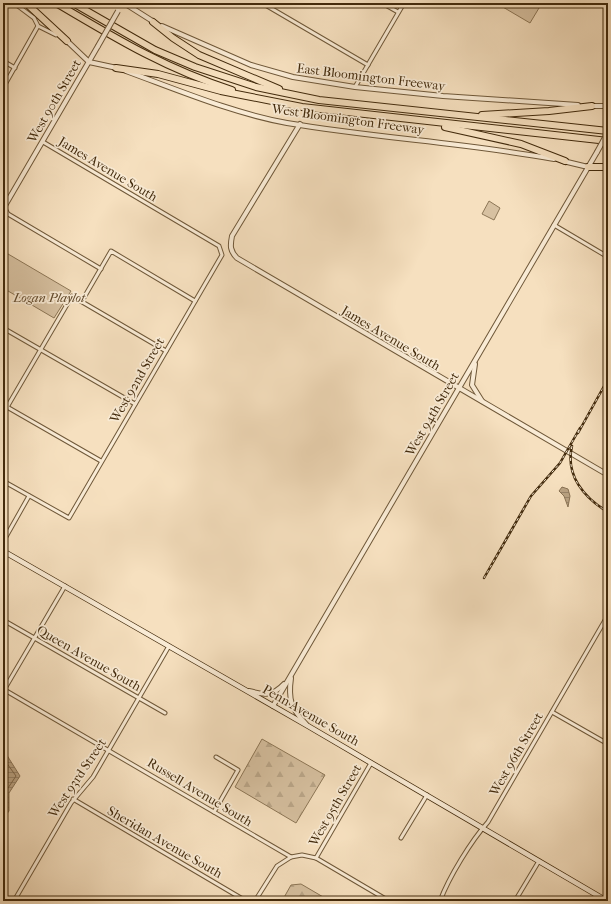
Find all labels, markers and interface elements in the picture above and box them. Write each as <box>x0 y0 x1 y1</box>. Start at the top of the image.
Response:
street label: West 90th Street <box>24 56 84 146</box>
street label: East Bloomington Freeway <box>296 60 447 94</box>
street label: West Bloomington Freeway <box>270 101 426 137</box>
street label: James Avenue South <box>55 133 161 205</box>
park label: Logan Playlot <box>12 290 86 305</box>
street label: James Avenue South <box>338 302 444 374</box>
street label: West 92nd Street <box>106 334 168 426</box>
street label: West 94th Street <box>402 369 462 459</box>
street label: Queen Avenue South <box>34 622 144 694</box>
street label: Penn Avenue South <box>260 681 363 749</box>
street label: West 96th Street <box>486 709 546 799</box>
street label: West 93rd Street <box>44 735 109 821</box>
street label: Russell Avenue South <box>145 755 256 830</box>
street label: West 95th Street <box>305 761 365 849</box>
street label: Sheridan Avenue South <box>105 803 226 881</box>

